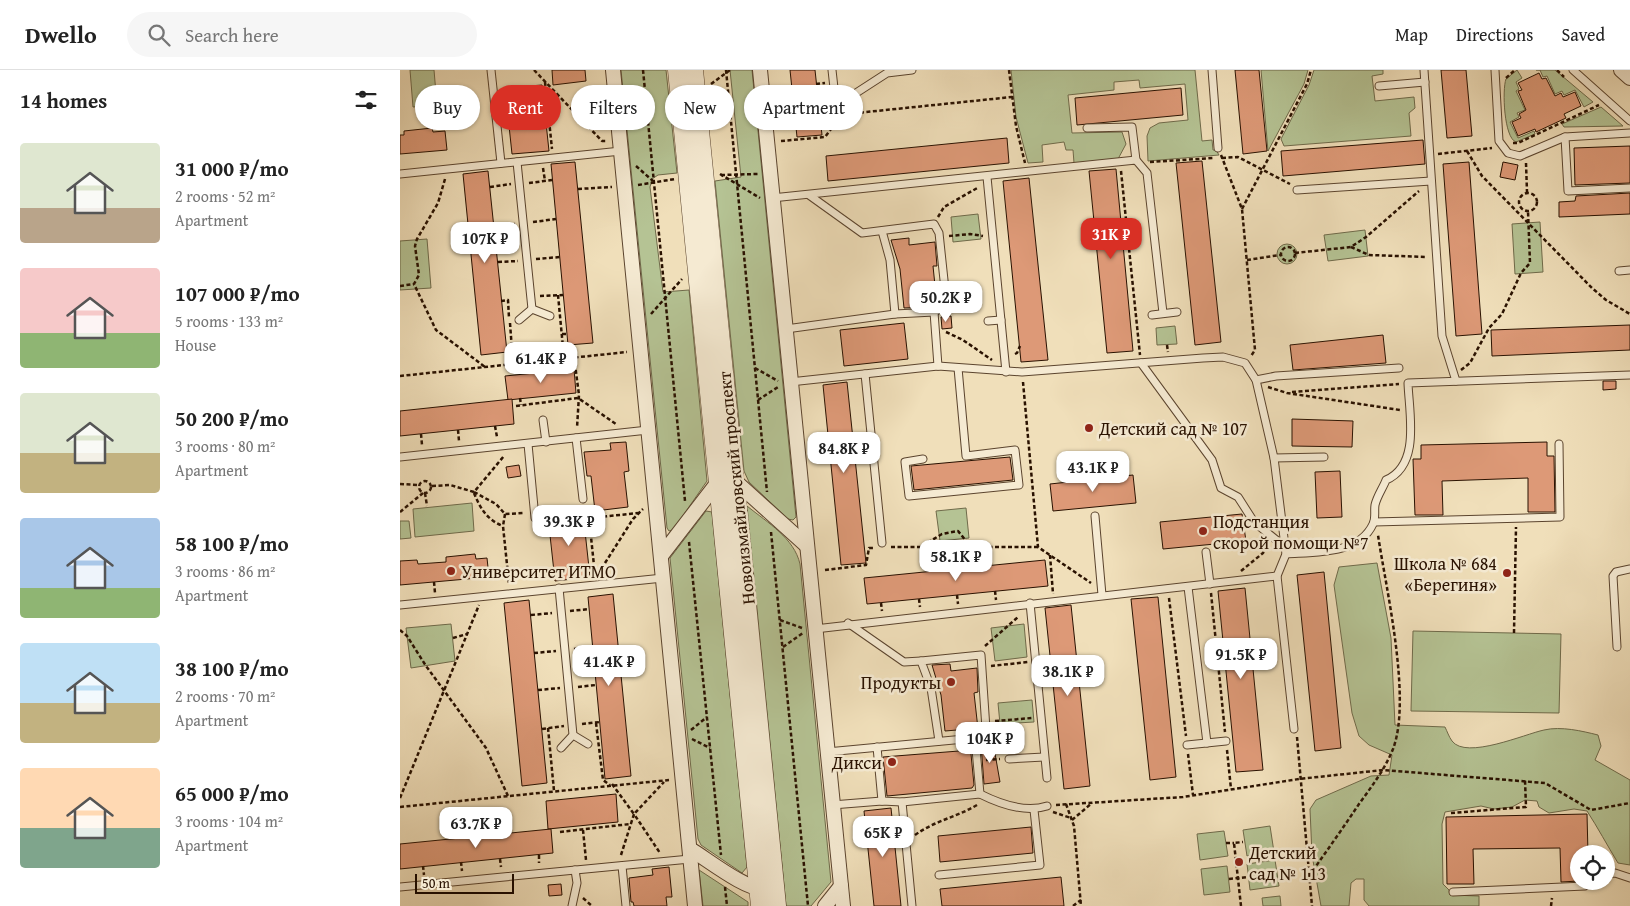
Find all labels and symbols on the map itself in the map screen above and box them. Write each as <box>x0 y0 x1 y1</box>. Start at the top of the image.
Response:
pin: 31K ₽ <box>1076 218 1146 260</box>
pin: 107K ₽ <box>444 222 526 264</box>
pin: 50.2K ₽ <box>900 280 992 323</box>
pin: 61.4K ₽ <box>495 342 587 384</box>
street label: Новоизмайловский проспект <box>710 370 762 606</box>
place label: Детский сад № 107 <box>1098 415 1248 442</box>
marker: Детский сад № 107 <box>1083 422 1095 434</box>
pin: 84.8K ₽ <box>798 432 890 474</box>
pin: 43.1K ₽ <box>1047 450 1139 493</box>
pin: 39.3K ₽ <box>523 504 615 547</box>
place label: Подстанция скорой помощи №7 <box>1213 508 1369 556</box>
marker: Подстанция скорой помощи №7 <box>1197 525 1209 537</box>
pin: 58.1K ₽ <box>910 540 1002 582</box>
place label: Школа № 684 «Берегиня» <box>1394 550 1497 598</box>
place label: Университет ИТМО <box>461 558 616 585</box>
marker: Университет ИТМО <box>445 565 457 577</box>
marker: Школа № 684 «Берегиня» <box>1501 567 1513 579</box>
pin: 91.5K ₽ <box>1195 638 1287 680</box>
pin: 41.4K ₽ <box>563 644 655 687</box>
pin: 38.1K ₽ <box>1022 654 1114 697</box>
place label: Продукты <box>861 669 941 696</box>
marker: Продукты <box>945 676 957 688</box>
pin: 104K ₽ <box>949 722 1031 764</box>
place label: Дикси <box>831 749 882 776</box>
marker: Дикси <box>886 756 898 768</box>
pin: 63.7K ₽ <box>430 806 522 849</box>
pin: 65K ₽ <box>848 816 918 858</box>
place label: Детский сад № 113 <box>1248 839 1326 887</box>
marker: Детский сад № 113 <box>1233 856 1245 868</box>
scale bar <box>415 871 514 894</box>

